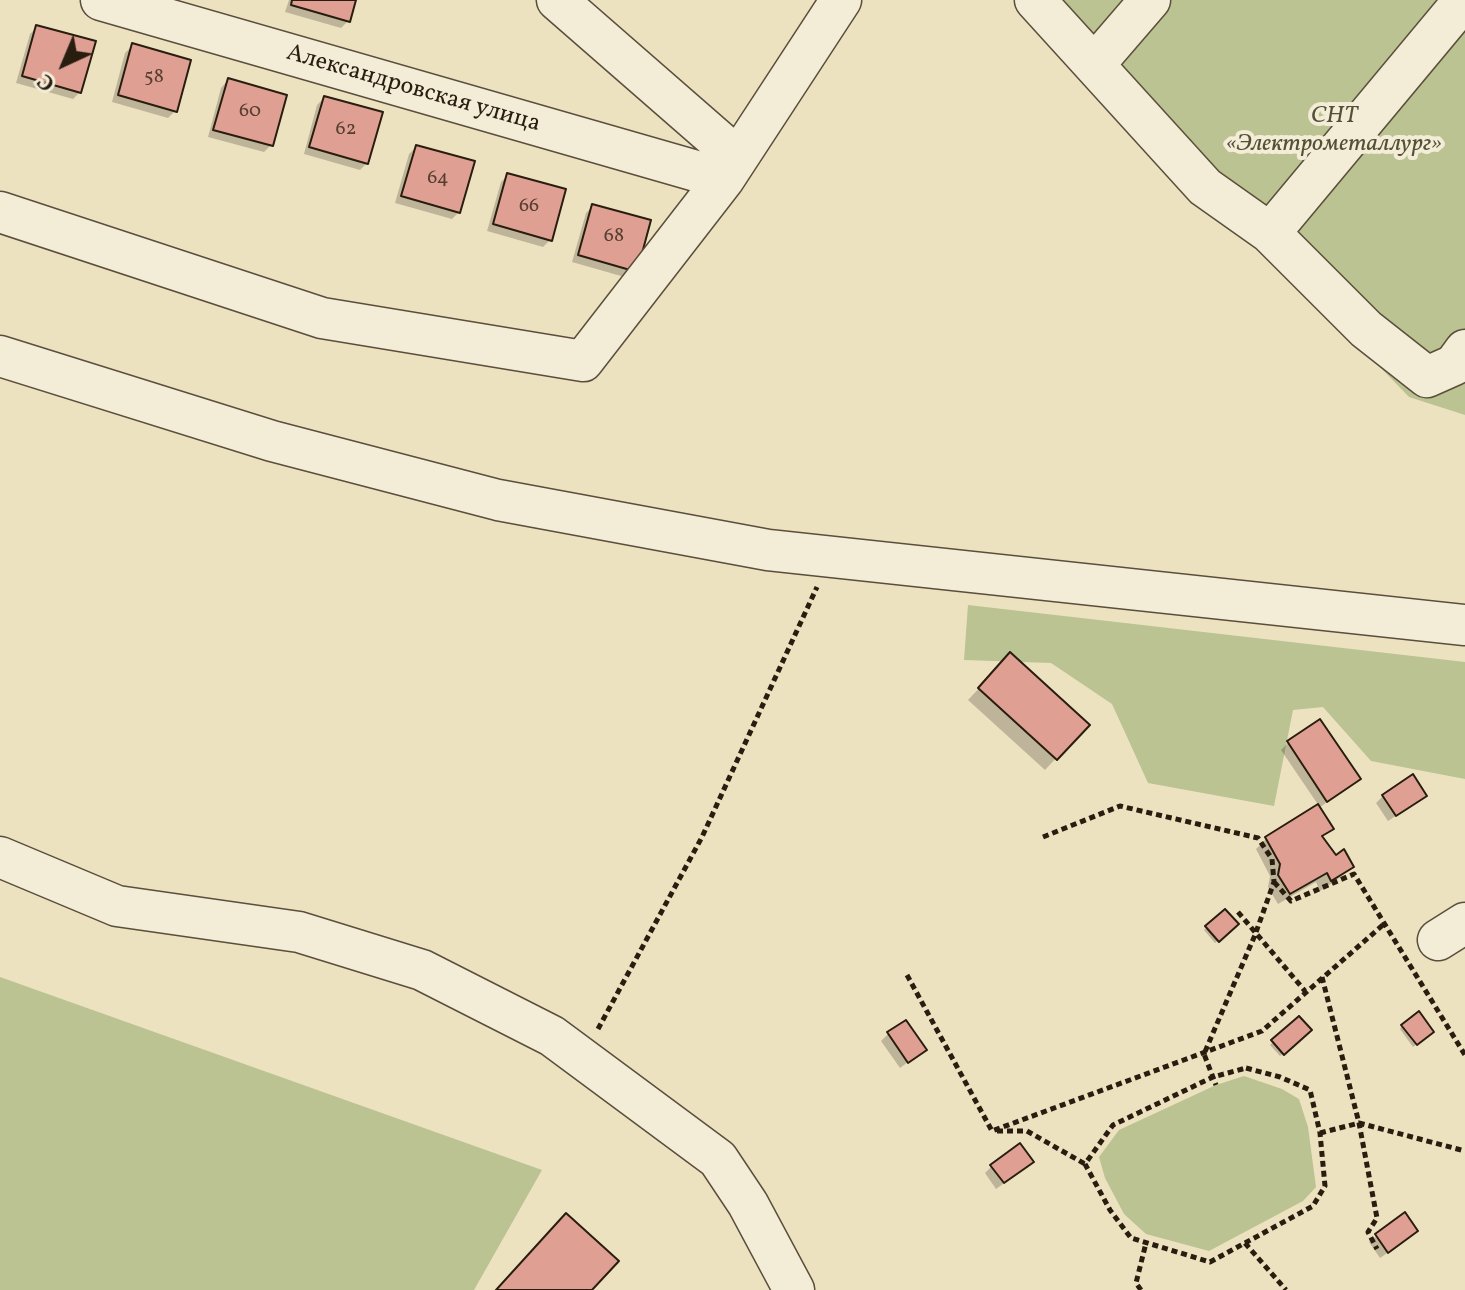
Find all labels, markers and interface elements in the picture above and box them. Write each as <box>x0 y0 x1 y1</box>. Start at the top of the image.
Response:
north arrow <box>24 24 104 104</box>
street label: Александровская улица <box>283 40 543 140</box>
text: С <box>31 66 63 98</box>
house number: 58 <box>144 66 164 90</box>
house number: 60 <box>239 100 261 124</box>
park label: СНТ «Электрометаллург» <box>1226 104 1442 160</box>
house number: 62 <box>336 118 356 142</box>
house number: 64 <box>427 167 449 191</box>
house number: 66 <box>519 195 539 219</box>
house number: 68 <box>604 225 624 249</box>

